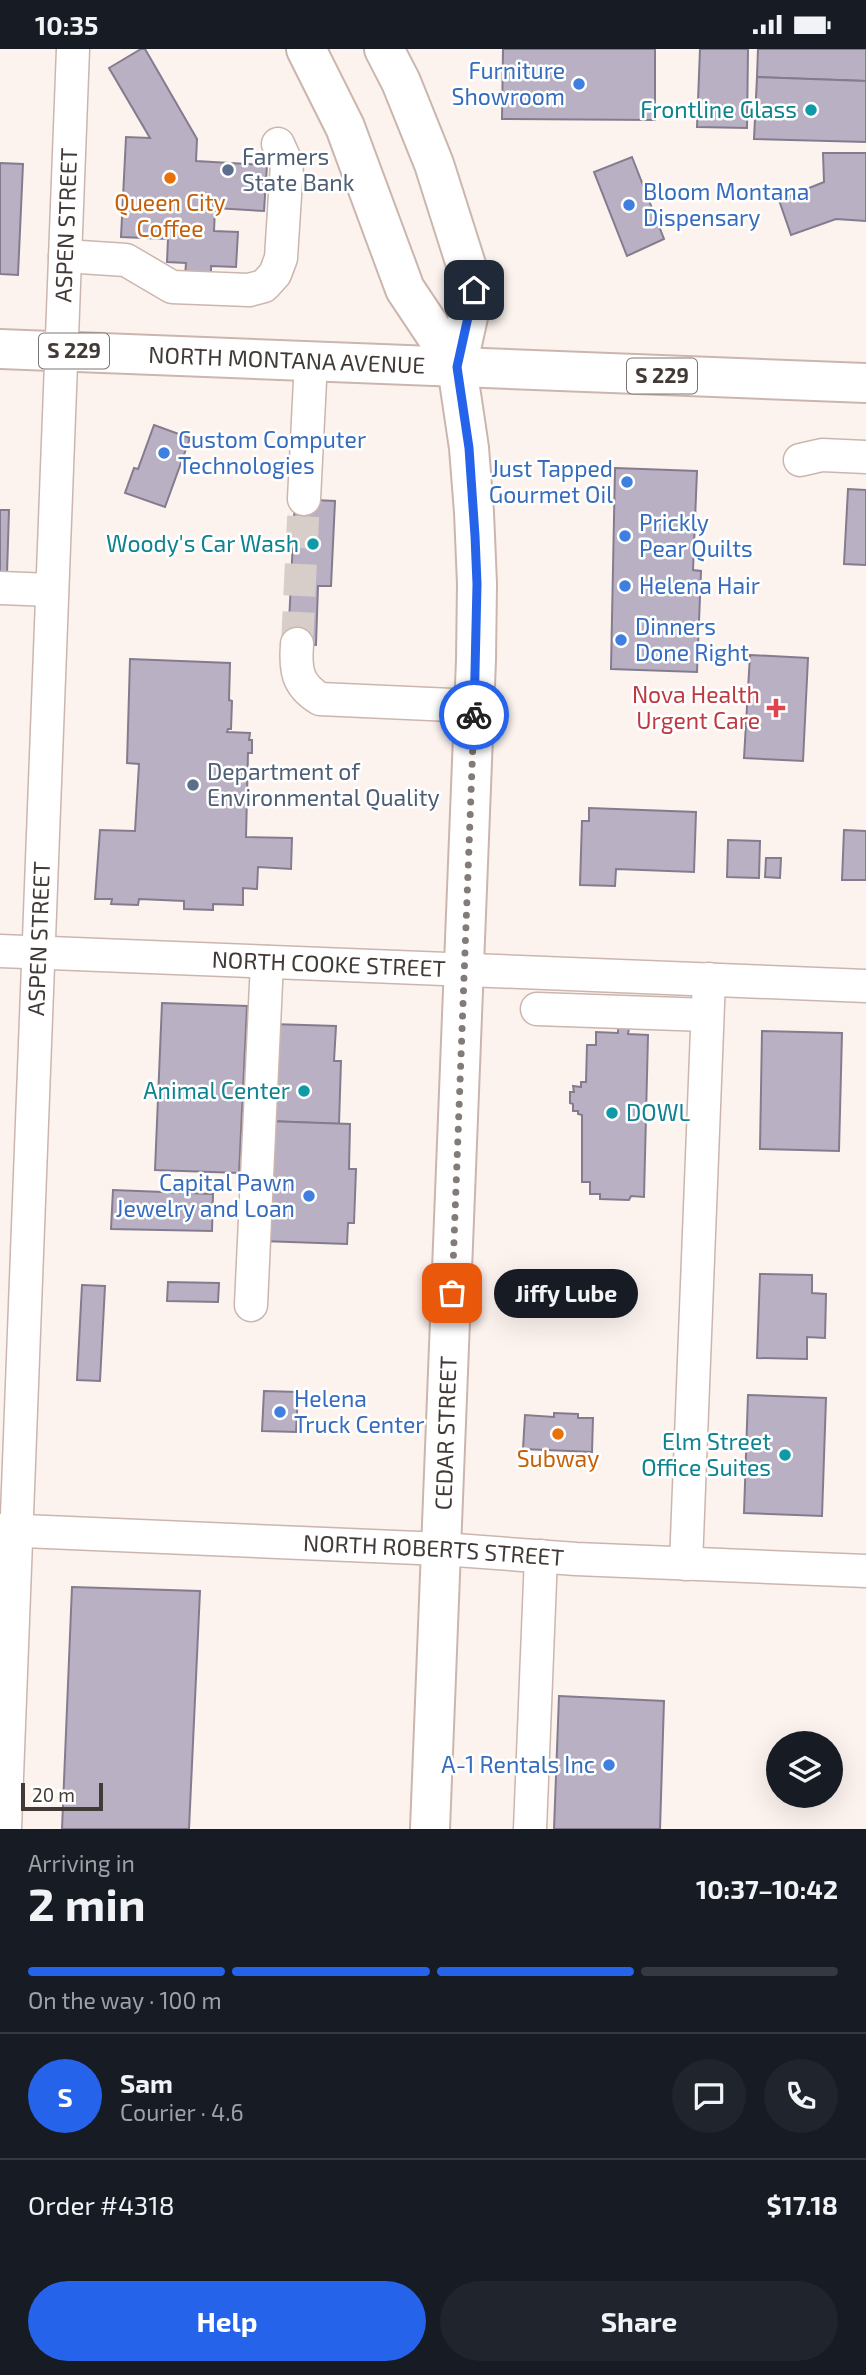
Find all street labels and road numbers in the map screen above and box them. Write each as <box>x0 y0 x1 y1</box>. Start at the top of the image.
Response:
street label: ASPEN STREET <box>48 147 82 303</box>
road number: S 229 <box>39 333 109 369</box>
street label: NORTH MONTANA AVENUE <box>148 340 426 379</box>
road number: S 229 <box>627 359 697 393</box>
street label: ASPEN STREET <box>21 861 55 1016</box>
street label: NORTH COOKE STREET <box>211 945 446 982</box>
street label: CEDAR STREET <box>428 1355 462 1511</box>
street label: NORTH ROBERTS STREET <box>303 1528 565 1571</box>

